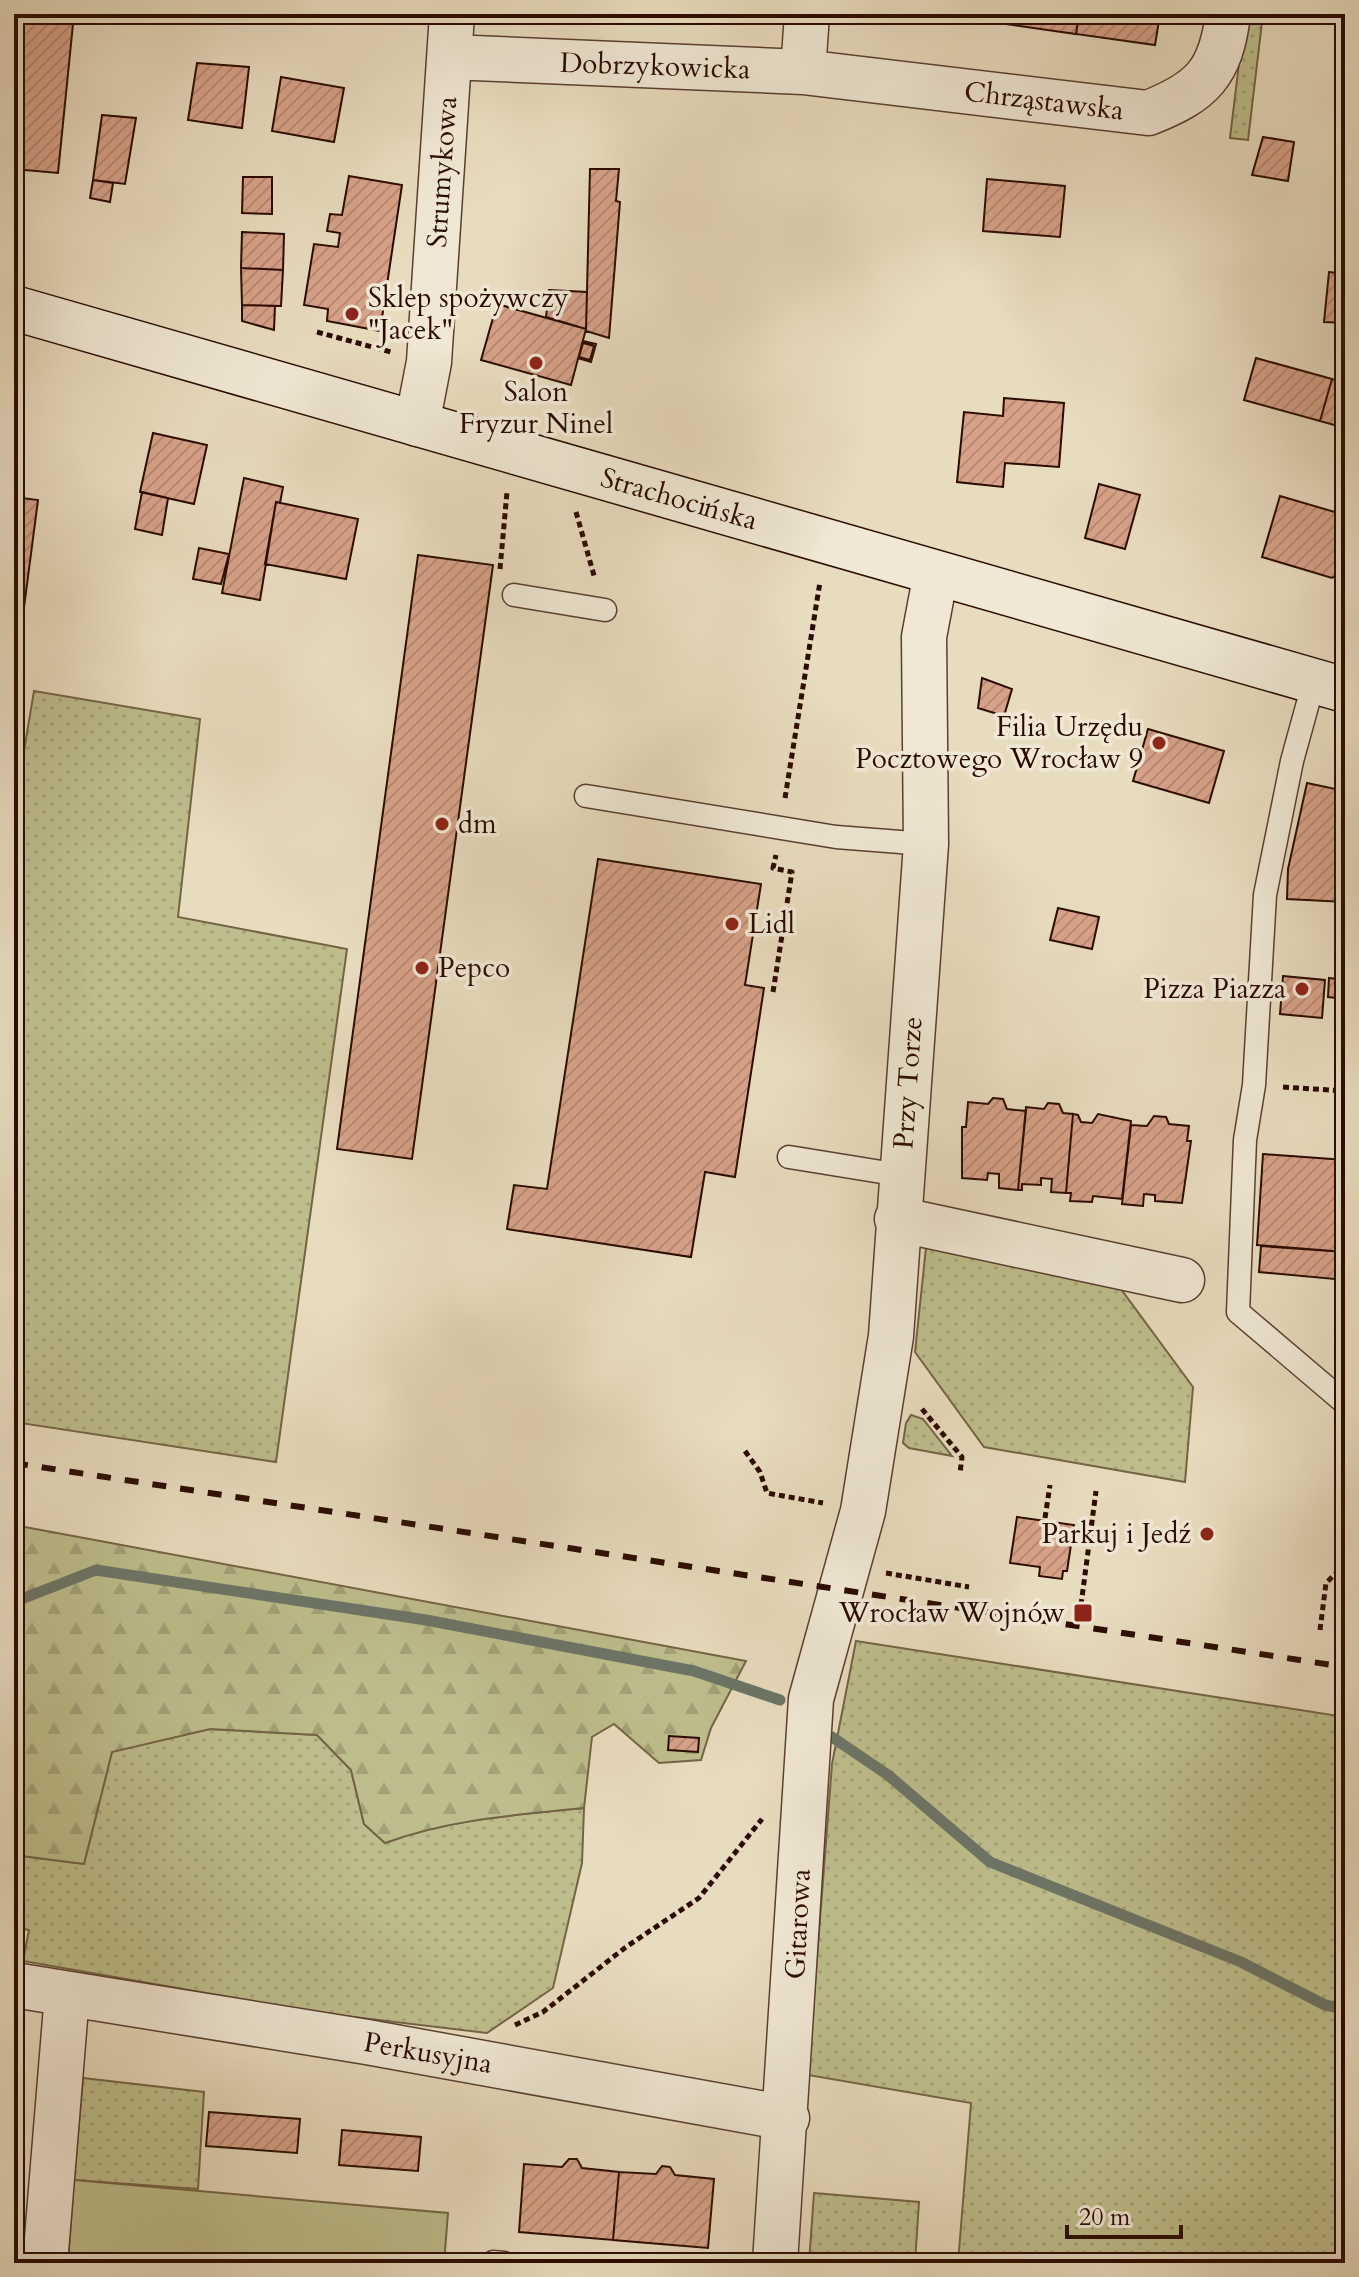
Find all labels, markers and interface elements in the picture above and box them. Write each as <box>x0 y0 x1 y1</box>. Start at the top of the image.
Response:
street label: Dobrzykowicka <box>559 44 751 88</box>
street label: Chrząstawska <box>962 72 1126 130</box>
street label: Strumykowa <box>418 95 466 249</box>
place label: Sklep spożywczy "Jacek" <box>368 279 569 349</box>
marker: Sklep spożywczy "Jacek" <box>343 305 361 323</box>
marker: Salon Fryzur Ninel <box>527 354 545 372</box>
place label: Salon Fryzur Ninel <box>459 373 613 443</box>
street label: Strachocińska <box>596 458 762 540</box>
place label: Filia Urzędu Pocztowego Wrocław 9 <box>855 708 1143 778</box>
marker: Filia Urzędu Pocztowego Wrocław 9 <box>1150 734 1168 752</box>
place label: dm <box>458 805 497 843</box>
marker: dm <box>433 815 451 833</box>
place label: Lidl <box>748 905 795 943</box>
marker: Lidl <box>723 915 741 933</box>
place label: Pepco <box>438 949 510 987</box>
marker: Pepco <box>413 959 431 977</box>
place label: Pizza Piazza <box>1143 970 1286 1008</box>
marker: Pizza Piazza <box>1293 980 1311 998</box>
street label: Przy Torze <box>884 1015 932 1151</box>
place label: Parkuj i Jedź <box>1041 1515 1191 1553</box>
marker: Parkuj i Jedź <box>1198 1525 1216 1543</box>
place label: Wrocław Wojnów <box>838 1594 1066 1632</box>
marker: Wrocław Wojnów <box>1072 1602 1094 1624</box>
street label: Gitarowa <box>776 1868 820 1980</box>
street label: Perkusyjna <box>361 2023 495 2083</box>
scale bar <box>1067 2189 1181 2239</box>
text: 20 m <box>1079 2201 1131 2234</box>

